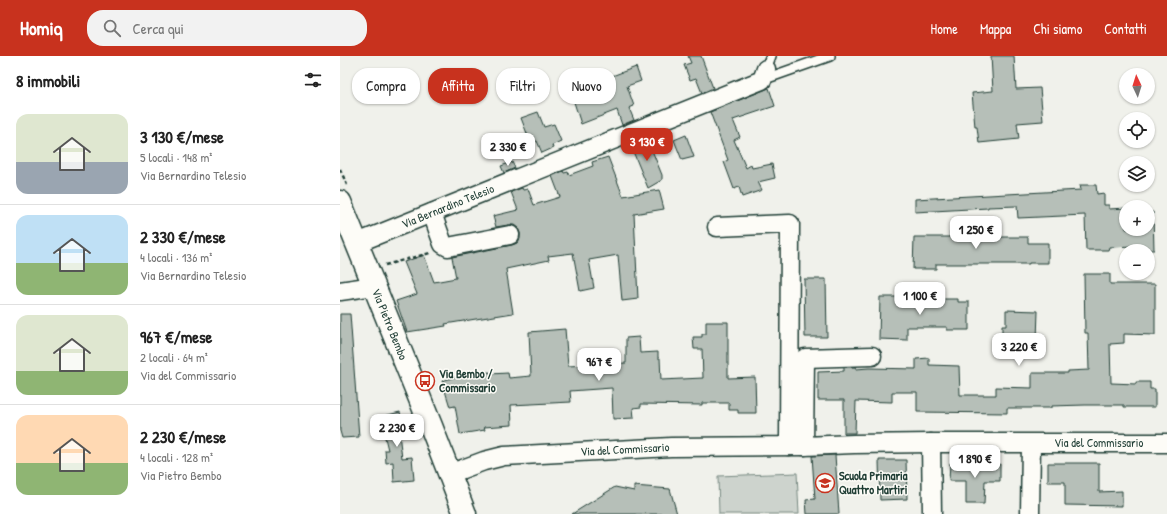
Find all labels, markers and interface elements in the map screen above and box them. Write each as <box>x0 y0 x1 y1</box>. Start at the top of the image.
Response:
search box <box>87 10 367 46</box>
text: Homiq <box>20 15 63 41</box>
icon: search <box>101 17 123 39</box>
text: Cerca qui <box>133 18 184 39</box>
text: Home <box>931 19 958 38</box>
text: Mappa <box>980 19 1011 38</box>
text: Chi siamo <box>1033 19 1082 38</box>
text: Contatti <box>1104 19 1147 38</box>
chip: Compra <box>352 68 420 104</box>
chip: Affitta <box>428 68 488 104</box>
chip: Filtri <box>496 68 550 104</box>
chip: Nuovo <box>558 68 616 104</box>
north arrow <box>1119 68 1155 104</box>
map controls <box>1119 68 1155 280</box>
text: 8 immobili <box>16 69 80 92</box>
icon: filters <box>302 69 324 91</box>
button: locate <box>1119 112 1155 148</box>
text: 3 130 €/mese <box>140 125 224 148</box>
pin: 3 130 € <box>610 128 684 162</box>
icon: home <box>48 130 96 178</box>
text: 3 130 € <box>630 132 664 150</box>
pin: 2 330 € <box>471 133 545 167</box>
text: 2 330 € <box>490 137 526 155</box>
text: 5 locali · 148 m² <box>140 148 212 166</box>
button: layers <box>1119 156 1155 192</box>
text: Via Bernardino Telesio <box>140 166 246 184</box>
street label: Via Bernardino Telesio <box>399 180 497 232</box>
button: + <box>1119 200 1155 236</box>
pin: 1 250 € <box>939 216 1013 250</box>
text: 1 250 € <box>959 220 993 238</box>
text: 2 330 €/mese <box>140 225 226 248</box>
icon: home <box>48 231 96 279</box>
button: − <box>1119 244 1155 280</box>
text: 4 locali · 136 m² <box>140 248 212 266</box>
text: Via Bernardino Telesio <box>140 266 246 284</box>
pin: 1 100 € <box>883 282 957 316</box>
street label: Via Pietro Bembo <box>368 286 412 362</box>
text: 1 100 € <box>903 286 937 304</box>
text: 967 €/mese <box>140 325 212 348</box>
icon: home <box>48 331 96 379</box>
pin: 3 220 € <box>982 333 1056 367</box>
text: 3 220 € <box>1001 337 1037 355</box>
text: 2 locali · 64 m² <box>140 348 208 366</box>
pin: 967 € <box>571 348 627 382</box>
text: 967 € <box>586 352 612 370</box>
place label: Via Bembo / Commissario <box>439 365 496 396</box>
text: Via del Commissario <box>140 366 236 384</box>
bus stop icon: Via Bembo / Commissario <box>414 370 436 392</box>
pin: 2 230 € <box>360 414 434 448</box>
text: 2 230 € <box>379 418 415 436</box>
text: 2 230 €/mese <box>140 425 226 448</box>
icon: home <box>48 431 96 479</box>
street label: Via del Commissario <box>1054 434 1143 451</box>
street label: Via del Commissario <box>580 438 670 460</box>
pin: 1 890 € <box>938 445 1012 479</box>
text: 4 locali · 128 m² <box>140 448 213 466</box>
text: 1 890 € <box>958 449 992 467</box>
text: Via Pietro Bembo <box>140 466 222 484</box>
place label: Scuola Primaria Quattro Martiri <box>839 467 908 498</box>
school or university icon: Scuola Primaria Quattro Martiri <box>814 472 836 494</box>

